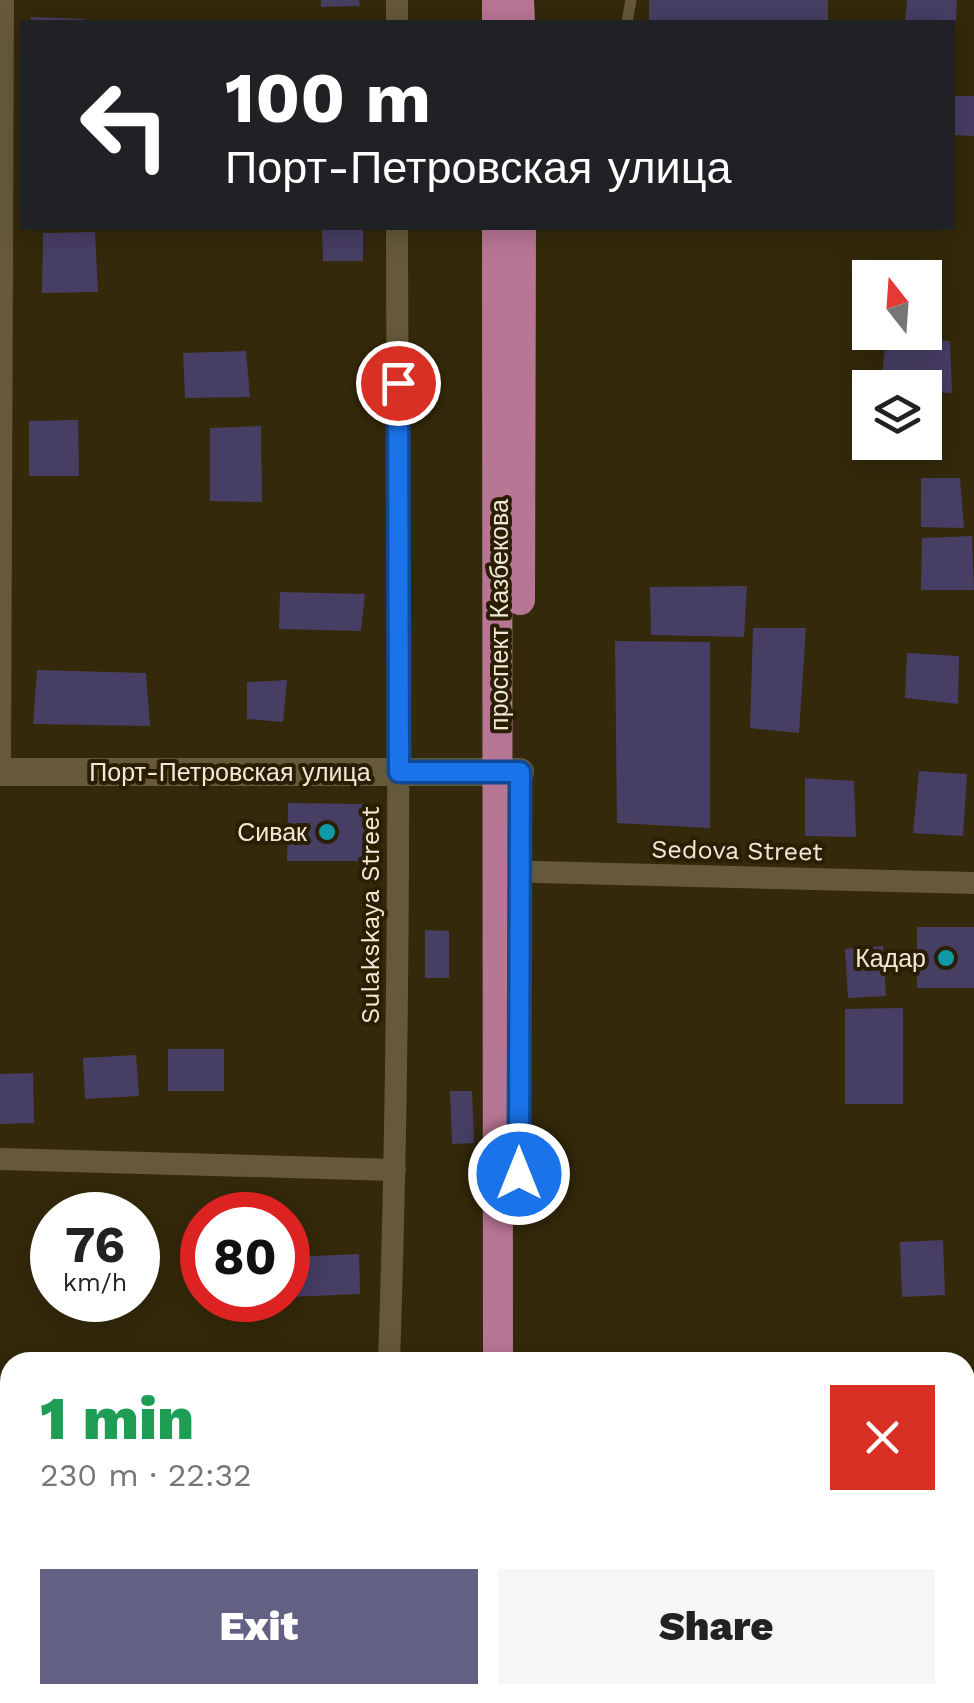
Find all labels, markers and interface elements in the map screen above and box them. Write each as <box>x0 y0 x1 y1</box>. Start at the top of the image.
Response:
text: 100 m <box>225 57 431 139</box>
icon: left <box>60 60 190 190</box>
text: Порт-Петровская улица <box>225 141 732 194</box>
north arrow <box>852 260 942 350</box>
map controls <box>852 260 942 460</box>
pin <box>356 341 441 426</box>
icon: arrive <box>371 356 426 411</box>
button: layers <box>852 370 942 460</box>
street label: проспект Казбекова <box>485 499 514 731</box>
street label: Порт-Петровская улица <box>89 758 371 787</box>
street label: Sulakskaya Street <box>356 806 385 1024</box>
place label: Сивак <box>237 818 308 847</box>
marker: Сивак <box>316 821 338 843</box>
street label: Sedova Street <box>651 835 823 867</box>
place label: Кадар <box>855 944 926 973</box>
marker: Кадар <box>935 947 957 969</box>
position arrow <box>467 1122 571 1226</box>
speed limit sign: 80 <box>180 1192 310 1322</box>
text: 76 <box>65 1215 125 1274</box>
text: km/h <box>63 1268 127 1297</box>
text: 1 min <box>40 1383 194 1454</box>
button: close <box>830 1385 935 1490</box>
text: 230 m · 22:32 <box>40 1456 252 1494</box>
button: Exit <box>40 1569 478 1684</box>
button: Share <box>498 1569 935 1684</box>

